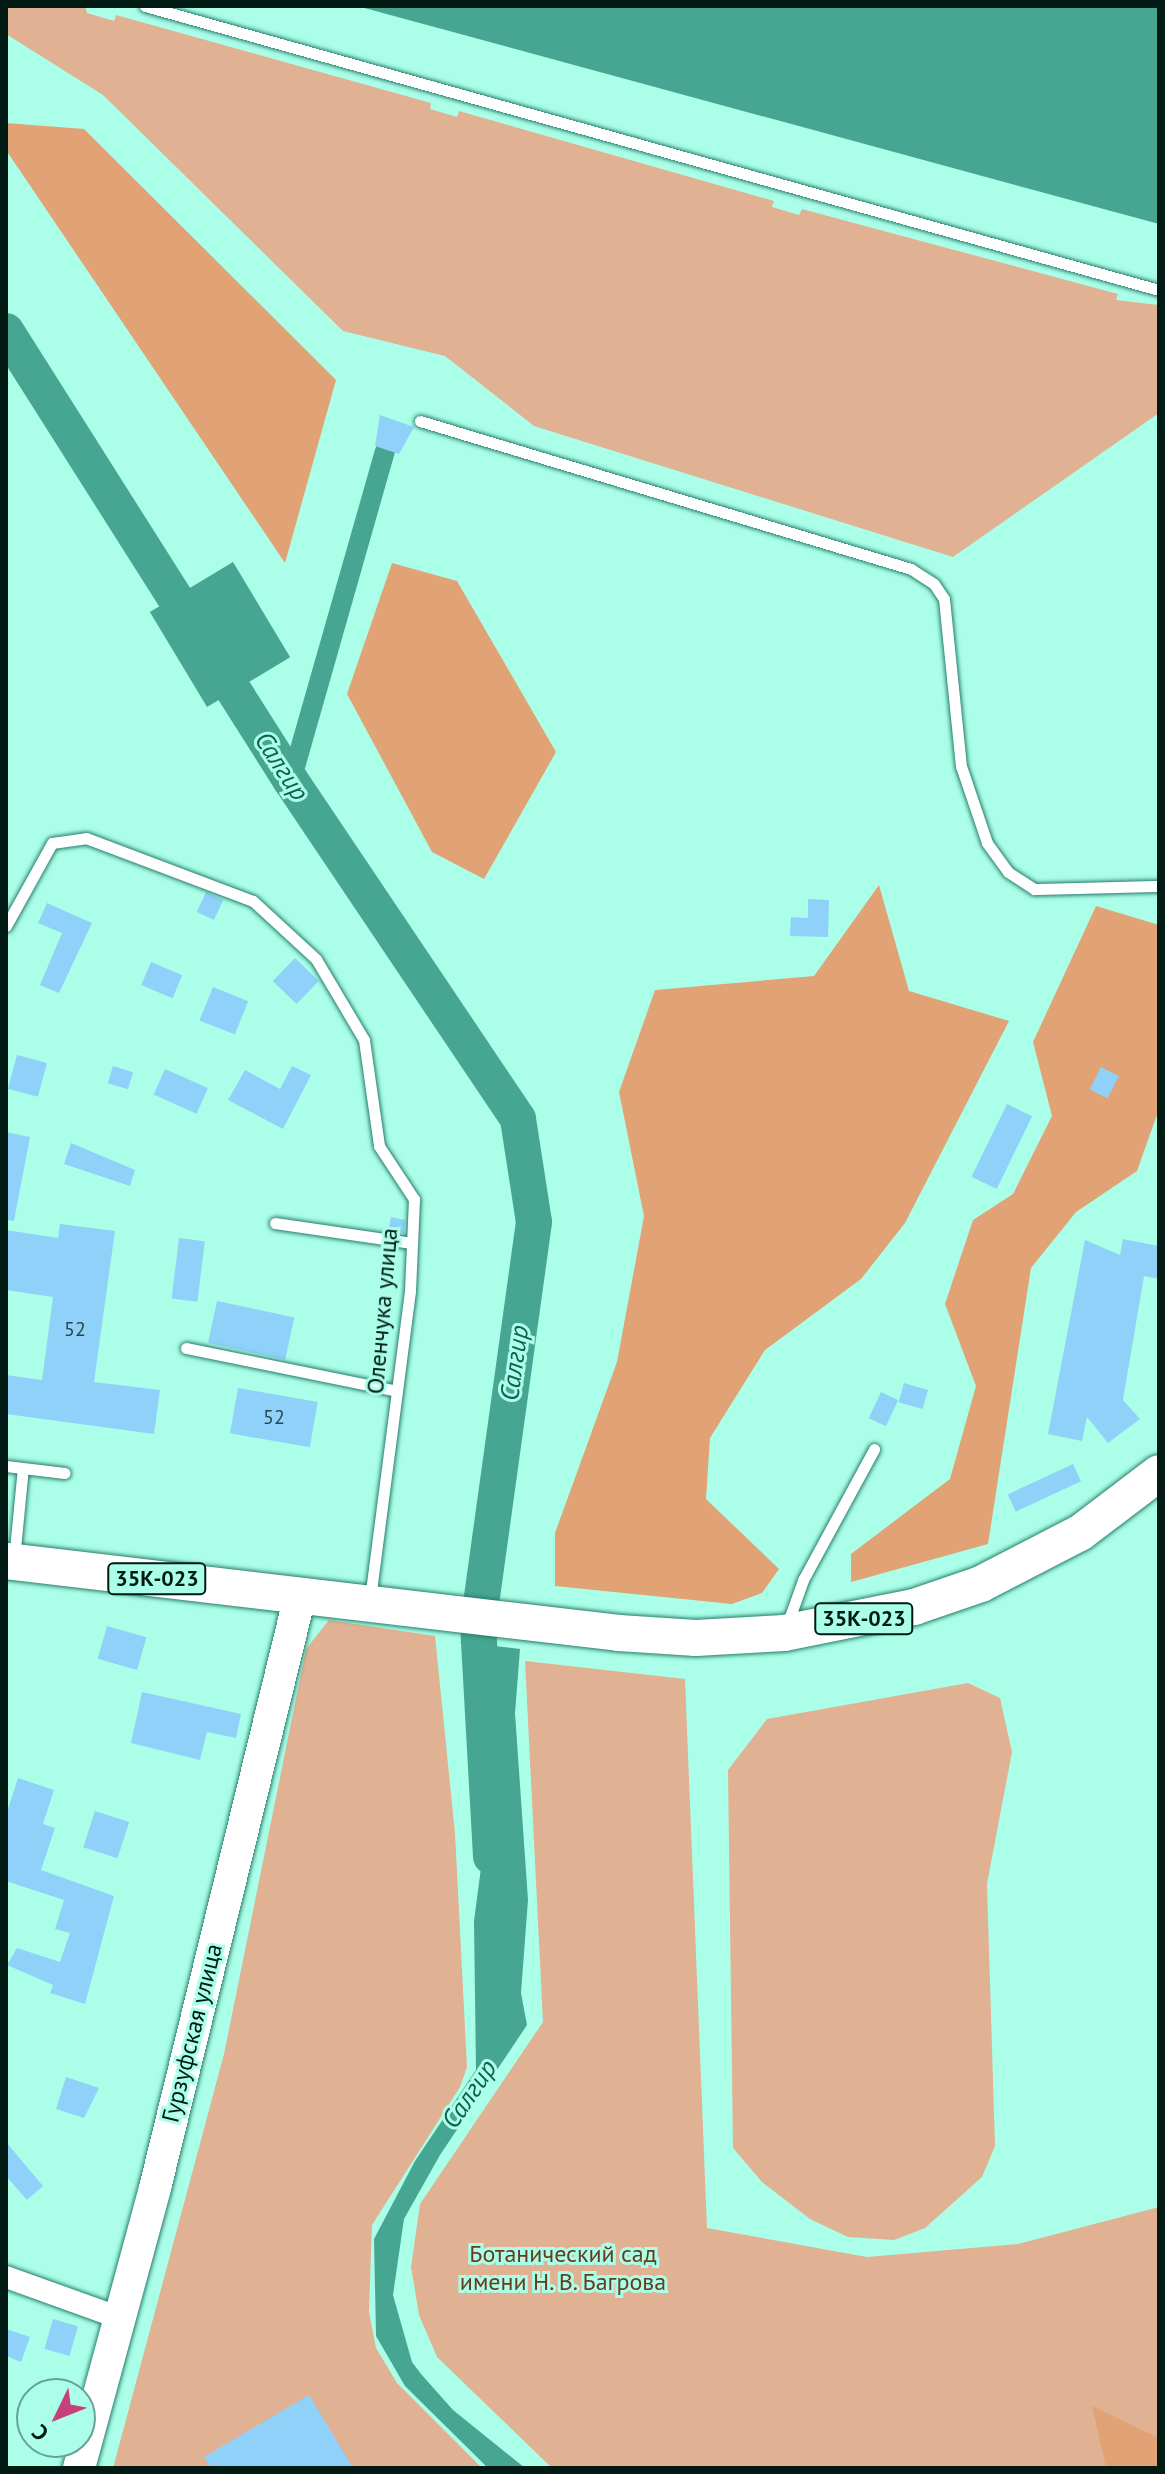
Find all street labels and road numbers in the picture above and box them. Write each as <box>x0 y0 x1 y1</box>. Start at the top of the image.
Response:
street label: Оленчука улица <box>360 1227 404 1395</box>
road number: 35К-023 <box>107 1561 207 1597</box>
road number: 35К-023 <box>814 1601 914 1637</box>
street label: Гурзуфская улица <box>156 1941 228 2125</box>

